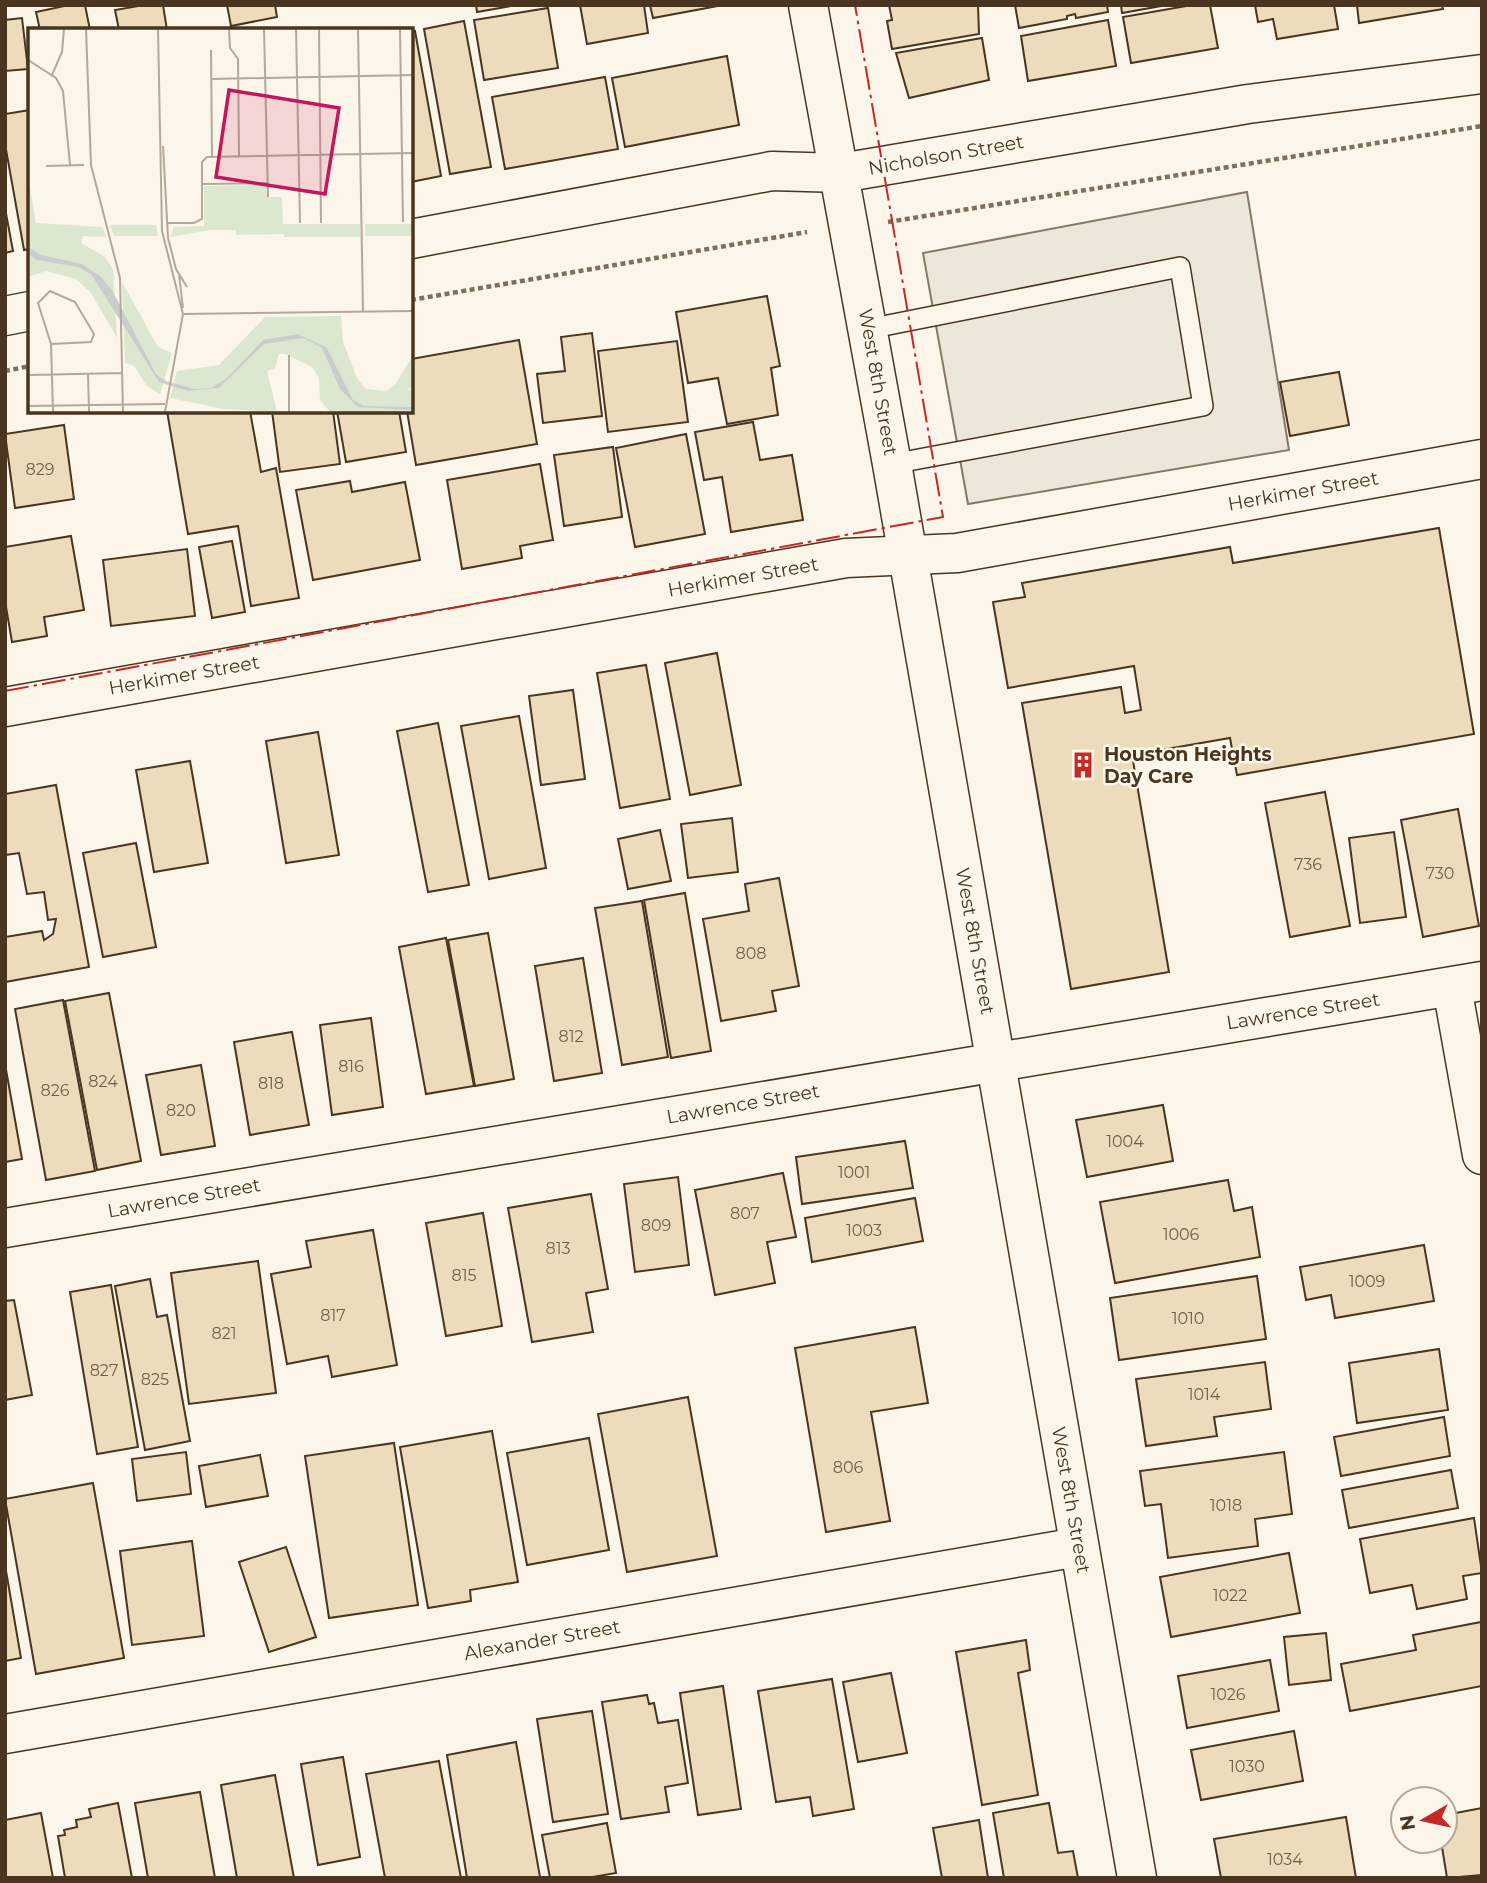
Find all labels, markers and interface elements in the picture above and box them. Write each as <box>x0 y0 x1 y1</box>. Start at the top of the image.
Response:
inset map <box>28 28 413 413</box>
street label: Nicholson Street <box>866 130 1026 180</box>
street label: West 8th Street <box>854 307 902 457</box>
house number: 829 <box>25 460 55 479</box>
street label: Herkimer Street <box>1226 466 1380 516</box>
street label: Herkimer Street <box>666 552 820 602</box>
street label: Herkimer Street <box>107 650 261 700</box>
place label: Houston Heights Day Care <box>1104 743 1272 788</box>
building icon: Houston Heights Day Care <box>1068 750 1098 780</box>
house number: 736 <box>1294 855 1322 874</box>
house number: 730 <box>1426 864 1454 883</box>
street label: West 8th Street <box>951 866 999 1016</box>
house number: 808 <box>735 944 767 963</box>
street label: Lawrence Street <box>1225 987 1382 1034</box>
house number: 812 <box>558 1027 584 1046</box>
house number: 816 <box>338 1057 364 1076</box>
house number: 824 <box>88 1072 118 1091</box>
house number: 818 <box>258 1074 284 1093</box>
street label: Lawrence Street <box>665 1079 822 1129</box>
house number: 826 <box>40 1081 70 1100</box>
house number: 820 <box>166 1101 196 1120</box>
house number: 1004 <box>1106 1132 1144 1151</box>
house number: 1001 <box>838 1163 870 1182</box>
street label: Lawrence Street <box>106 1173 263 1223</box>
house number: 807 <box>730 1204 760 1223</box>
house number: 809 <box>641 1216 671 1235</box>
house number: 1003 <box>846 1221 882 1240</box>
house number: 1006 <box>1163 1225 1200 1244</box>
house number: 813 <box>545 1239 571 1258</box>
house number: 815 <box>451 1266 477 1285</box>
house number: 1009 <box>1349 1272 1385 1291</box>
house number: 817 <box>320 1306 346 1325</box>
house number: 1010 <box>1172 1309 1204 1328</box>
house number: 821 <box>211 1324 237 1343</box>
house number: 827 <box>90 1361 118 1380</box>
house number: 825 <box>141 1370 169 1389</box>
house number: 1014 <box>1188 1385 1221 1404</box>
street label: West 8th Street <box>1047 1425 1095 1575</box>
house number: 806 <box>833 1458 864 1477</box>
house number: 1018 <box>1210 1496 1242 1515</box>
house number: 1022 <box>1213 1586 1247 1605</box>
street label: Alexander Street <box>462 1615 622 1665</box>
house number: 1026 <box>1210 1685 1246 1704</box>
house number: 1030 <box>1229 1757 1265 1776</box>
north arrow <box>1389 1785 1459 1855</box>
text: N <box>1395 1813 1420 1832</box>
house number: 1034 <box>1267 1850 1303 1869</box>

